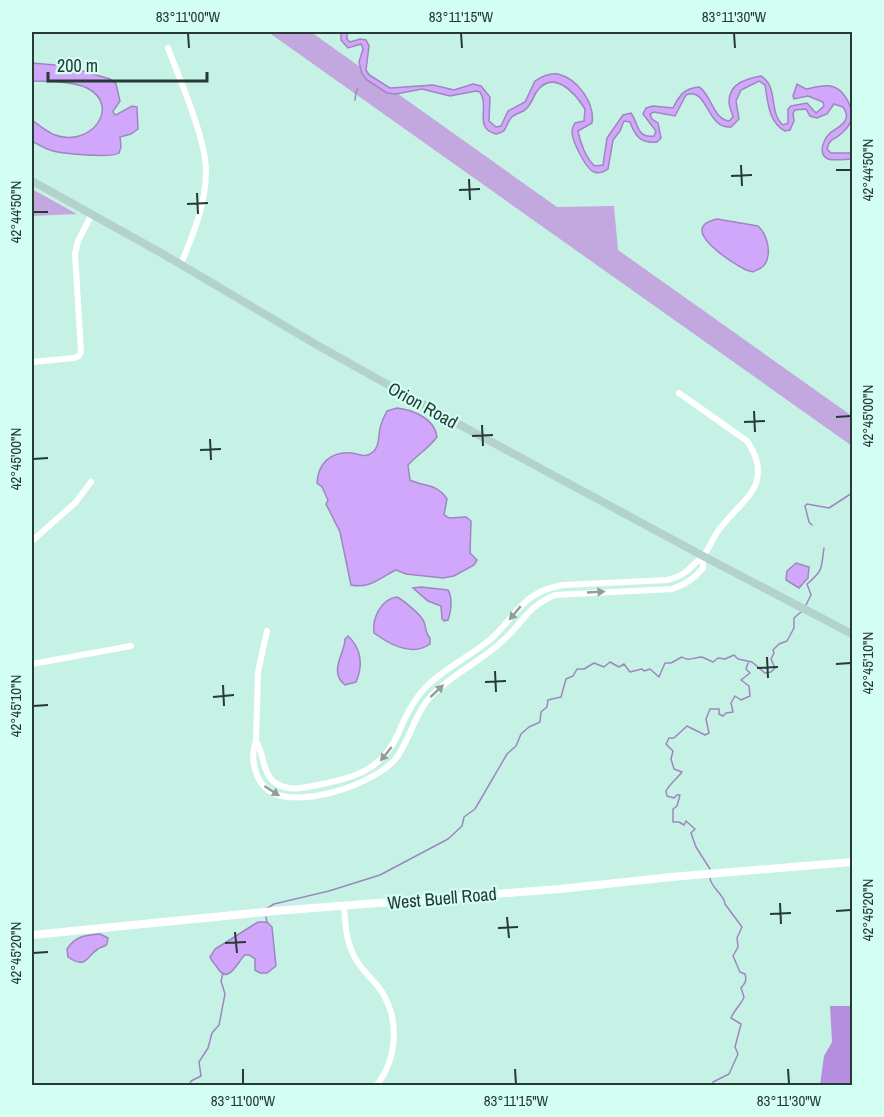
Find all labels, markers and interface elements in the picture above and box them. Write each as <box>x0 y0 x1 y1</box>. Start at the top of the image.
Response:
text: 83°11'00"W <box>156 6 221 27</box>
text: 83°11'15"W <box>429 6 494 27</box>
text: 83°11'30"W <box>702 6 767 27</box>
scale bar <box>48 45 207 83</box>
text: 200 m <box>57 53 98 78</box>
text: 42°44'50"N <box>857 139 878 201</box>
text: 42°44'50"N <box>5 181 26 243</box>
street label: Orion Road <box>384 376 462 434</box>
text: 42°45'00"N <box>857 385 878 447</box>
text: 42°45'00"N <box>5 428 26 490</box>
one-way arrow <box>587 588 606 597</box>
one-way arrow <box>509 605 522 620</box>
text: 42°45'10"N <box>857 632 878 694</box>
text: 42°45'10"N <box>5 675 26 737</box>
one-way arrow <box>430 684 444 698</box>
one-way arrow <box>379 746 392 762</box>
one-way arrow <box>264 786 281 797</box>
text: 42°45'20"N <box>857 879 878 941</box>
street label: West Buell Road <box>386 881 498 915</box>
text: 42°45'20"N <box>5 922 26 984</box>
text: 83°11'00"W <box>211 1090 276 1111</box>
text: 83°11'15"W <box>484 1090 549 1111</box>
text: 83°11'30"W <box>757 1090 822 1111</box>

